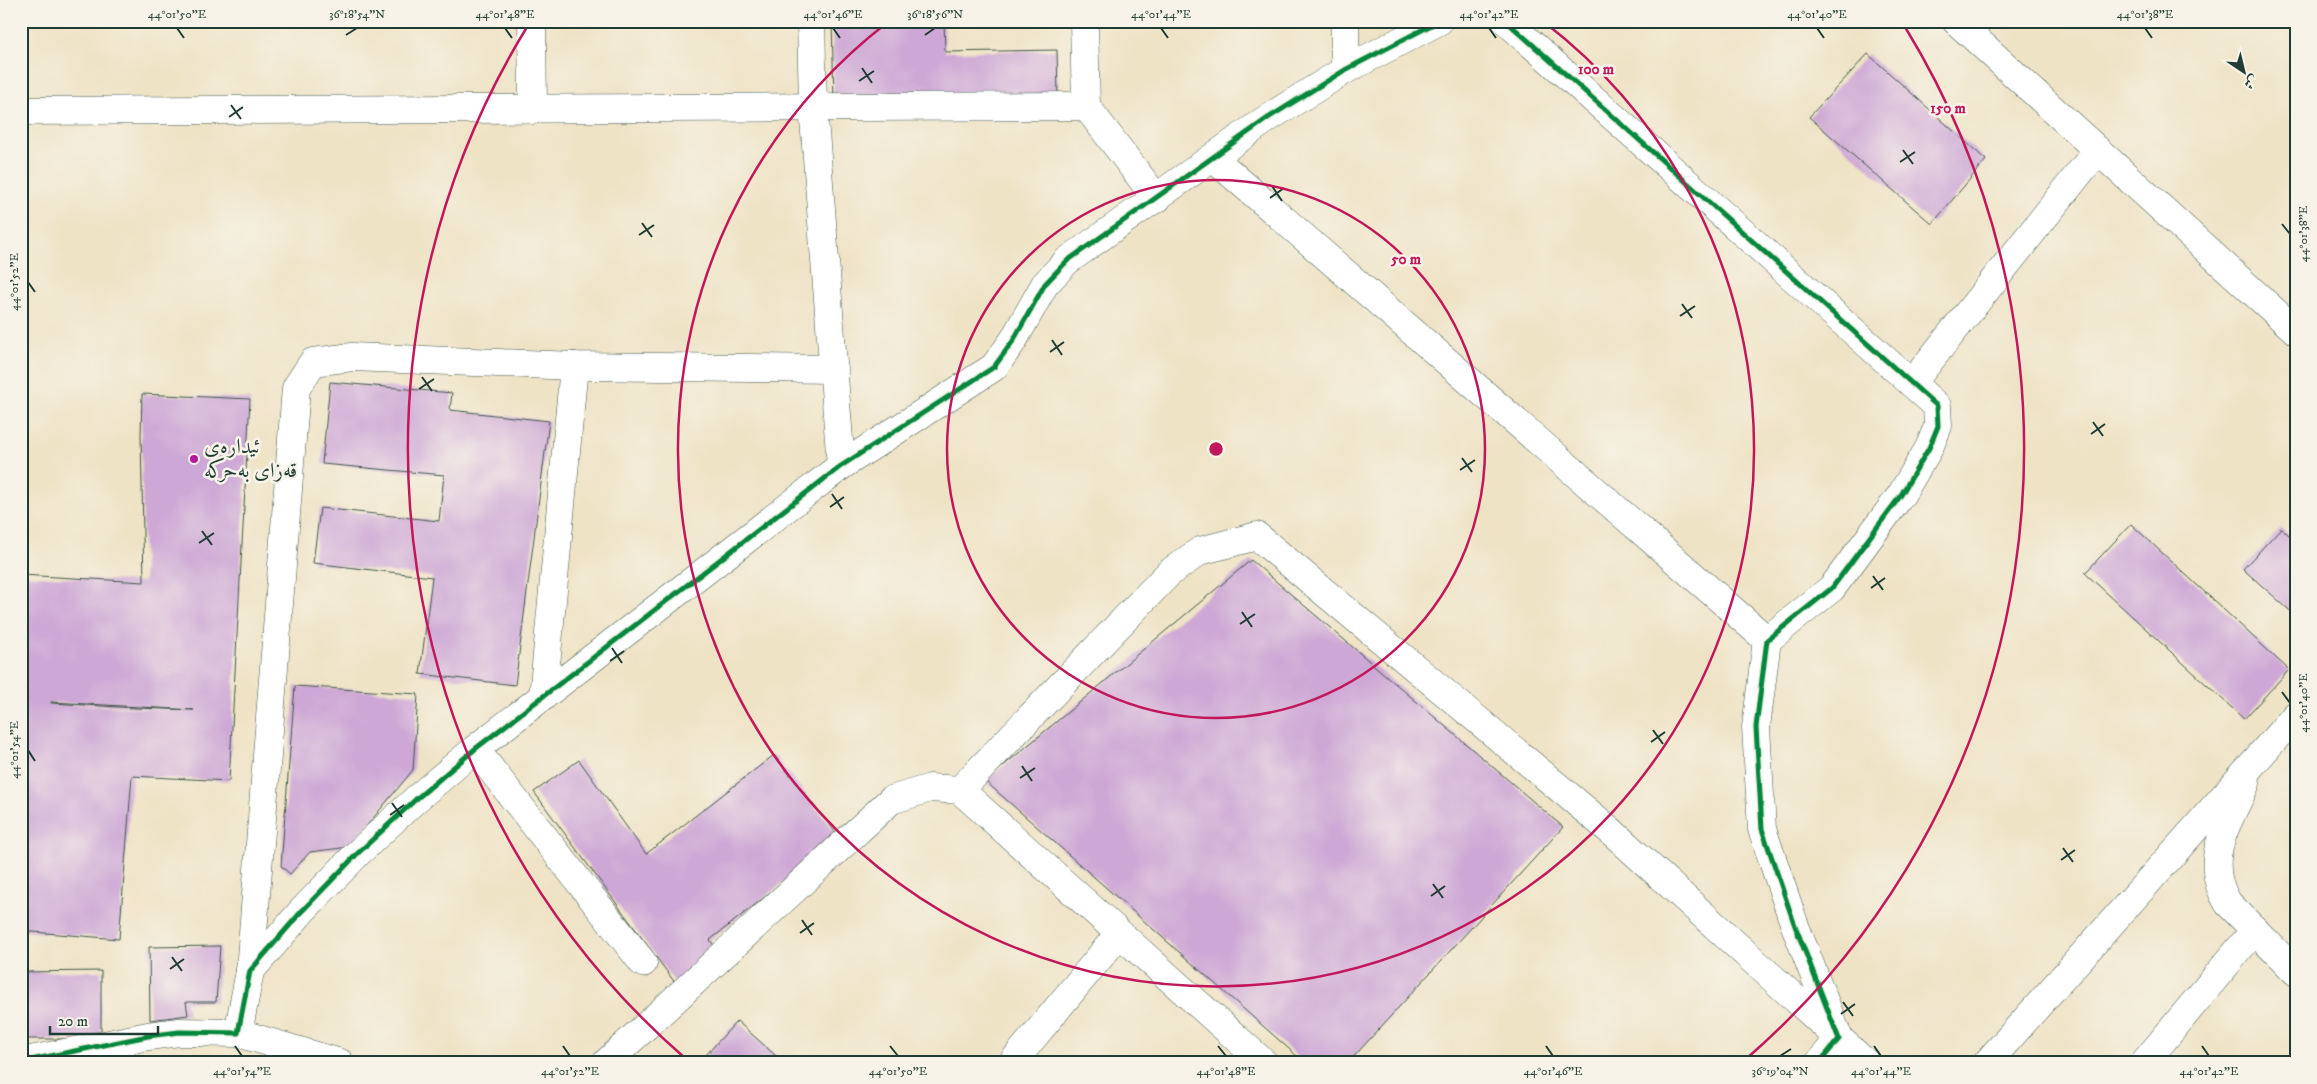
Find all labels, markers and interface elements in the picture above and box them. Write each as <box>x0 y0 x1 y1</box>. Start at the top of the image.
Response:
text: 44°01'50"E <box>148 7 207 22</box>
text: 36°18'54"N <box>329 7 385 22</box>
text: 44°01'48"E <box>476 7 535 22</box>
text: 44°01'46"E <box>803 7 863 22</box>
text: 36°18'56"N <box>907 7 963 22</box>
text: 44°01'44"E <box>1131 7 1191 22</box>
text: 44°01'42"E <box>1460 7 1519 22</box>
text: 44°01'40"E <box>1787 7 1847 22</box>
text: 44°01'38"E <box>2117 7 2174 22</box>
north arrow <box>2220 48 2270 98</box>
text: 100 m <box>1578 60 1615 79</box>
text: ش <box>2240 70 2262 93</box>
text: 150 m <box>1930 99 1966 118</box>
text: 44°01'38"E <box>2296 205 2311 262</box>
text: 50 m <box>1390 250 1422 269</box>
text: 44°01'52"E <box>7 253 22 311</box>
place label: ئیدارەی قەزای بەحرکە <box>204 434 297 484</box>
centre of rings <box>1207 440 1225 458</box>
marker: ئیدارەی قەزای بەحرکە <box>188 453 200 465</box>
text: 44°01'40"E <box>2296 673 2311 733</box>
text: 44°01'54"E <box>7 720 22 779</box>
scale bar <box>50 1004 158 1036</box>
text: 20 m <box>58 1012 88 1031</box>
text: 44°01'54"E <box>213 1064 272 1079</box>
text: 44°01'52"E <box>541 1064 599 1079</box>
text: 44°01'50"E <box>869 1064 928 1079</box>
text: 44°01'48"E <box>1197 1064 1256 1079</box>
text: 44°01'46"E <box>1523 1064 1583 1079</box>
text: 36°19'04"N <box>1751 1064 1809 1079</box>
text: 44°01'44"E <box>1851 1064 1911 1079</box>
text: 44°01'42"E <box>2180 1064 2239 1079</box>

